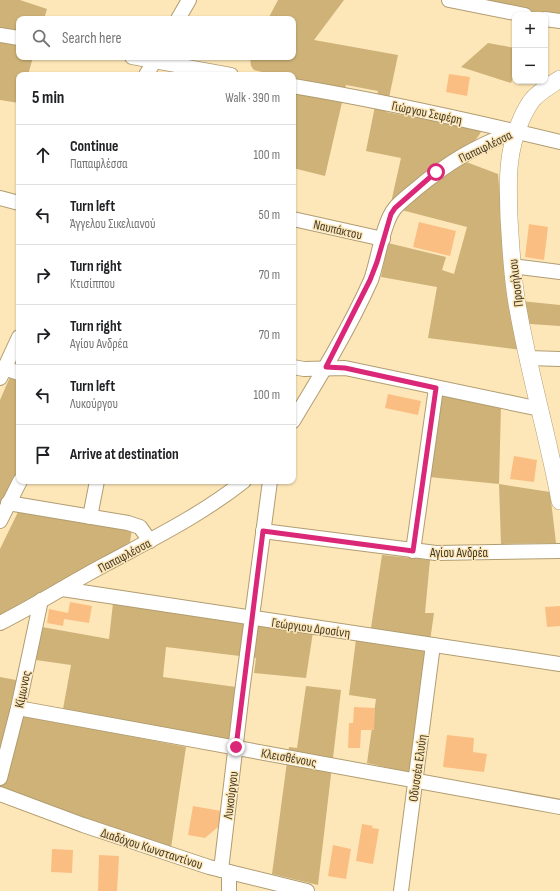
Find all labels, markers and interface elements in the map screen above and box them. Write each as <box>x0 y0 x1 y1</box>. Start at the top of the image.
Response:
map controls <box>512 12 548 84</box>
button: + <box>512 12 548 48</box>
search box <box>16 16 296 60</box>
icon: search <box>30 27 52 49</box>
text: Search here <box>62 29 122 48</box>
button: − <box>512 48 548 84</box>
text: 5 min <box>32 88 64 108</box>
text: Walk · 390 m <box>225 90 280 106</box>
street label: Γιώργου Σεφέρη <box>390 98 464 128</box>
street label: Παπαφλέσσα <box>456 127 515 167</box>
text: Continue <box>70 137 119 156</box>
icon: ahead <box>32 144 54 166</box>
text: 100 m <box>253 147 280 163</box>
text: Παπαφλέσσα <box>70 156 128 172</box>
route start <box>427 163 445 181</box>
text: Turn left <box>70 197 115 216</box>
icon: left <box>32 204 54 226</box>
text: 50 m <box>259 207 280 223</box>
text: Άγγελου Σικελιανού <box>70 216 155 232</box>
street label: Ναυπάκτου <box>312 217 364 243</box>
text: Turn right <box>70 257 122 276</box>
street label: Προσήλιου <box>505 258 527 308</box>
icon: right <box>32 264 54 286</box>
text: 70 m <box>259 267 280 283</box>
text: Κτισίππου <box>70 276 115 292</box>
text: Turn right <box>70 317 122 336</box>
icon: right <box>32 324 54 346</box>
text: 70 m <box>259 327 280 343</box>
text: Αγίου Ανδρέα <box>70 336 128 352</box>
text: Turn left <box>70 377 115 396</box>
icon: left <box>32 384 54 406</box>
text: 100 m <box>253 387 280 403</box>
text: Λυκούργου <box>70 396 118 412</box>
icon: arrive <box>32 444 54 466</box>
text: Arrive at destination <box>70 445 179 464</box>
street label: Παπαφλέσσα <box>95 535 154 576</box>
street label: Αγίου Ανδρέα <box>429 545 489 561</box>
street label: Γεώργιου Δροσίνη <box>271 615 351 641</box>
street label: Κίμωνος <box>11 669 35 709</box>
street label: Οδυσσέα Ελυύη <box>405 733 431 803</box>
route end <box>227 738 245 756</box>
street label: Κλεισθένους <box>260 745 318 771</box>
street label: Λυκούργου <box>220 770 242 821</box>
street label: Διαδόχου Κωνσταντίνου <box>99 825 205 873</box>

